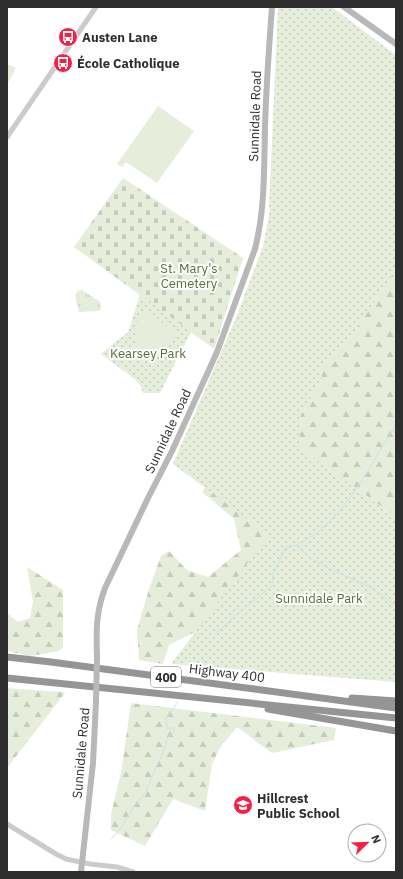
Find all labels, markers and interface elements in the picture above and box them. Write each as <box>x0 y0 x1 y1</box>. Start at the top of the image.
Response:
bus stop icon: Austen Lane <box>57 26 79 48</box>
place label: Austen Lane <box>82 29 158 46</box>
bus stop icon: École Catholique <box>52 52 74 74</box>
place label: École Catholique <box>77 55 180 72</box>
street label: Sunnidale Road <box>245 70 265 162</box>
park label: St. Mary's Cemetery <box>160 260 218 292</box>
park label: Kearsey Park <box>110 345 186 362</box>
street label: Sunnidale Road <box>141 386 195 476</box>
park label: Sunnidale Park <box>275 590 363 607</box>
street label: Highway 400 <box>188 660 266 686</box>
road number: 400 <box>151 667 181 687</box>
street label: Sunnidale Road <box>69 707 93 799</box>
place label: Hillcrest Public School <box>257 790 340 822</box>
school or university icon: Hillcrest Public School <box>232 794 254 816</box>
north arrow <box>347 823 387 863</box>
text: N <box>368 833 384 846</box>

